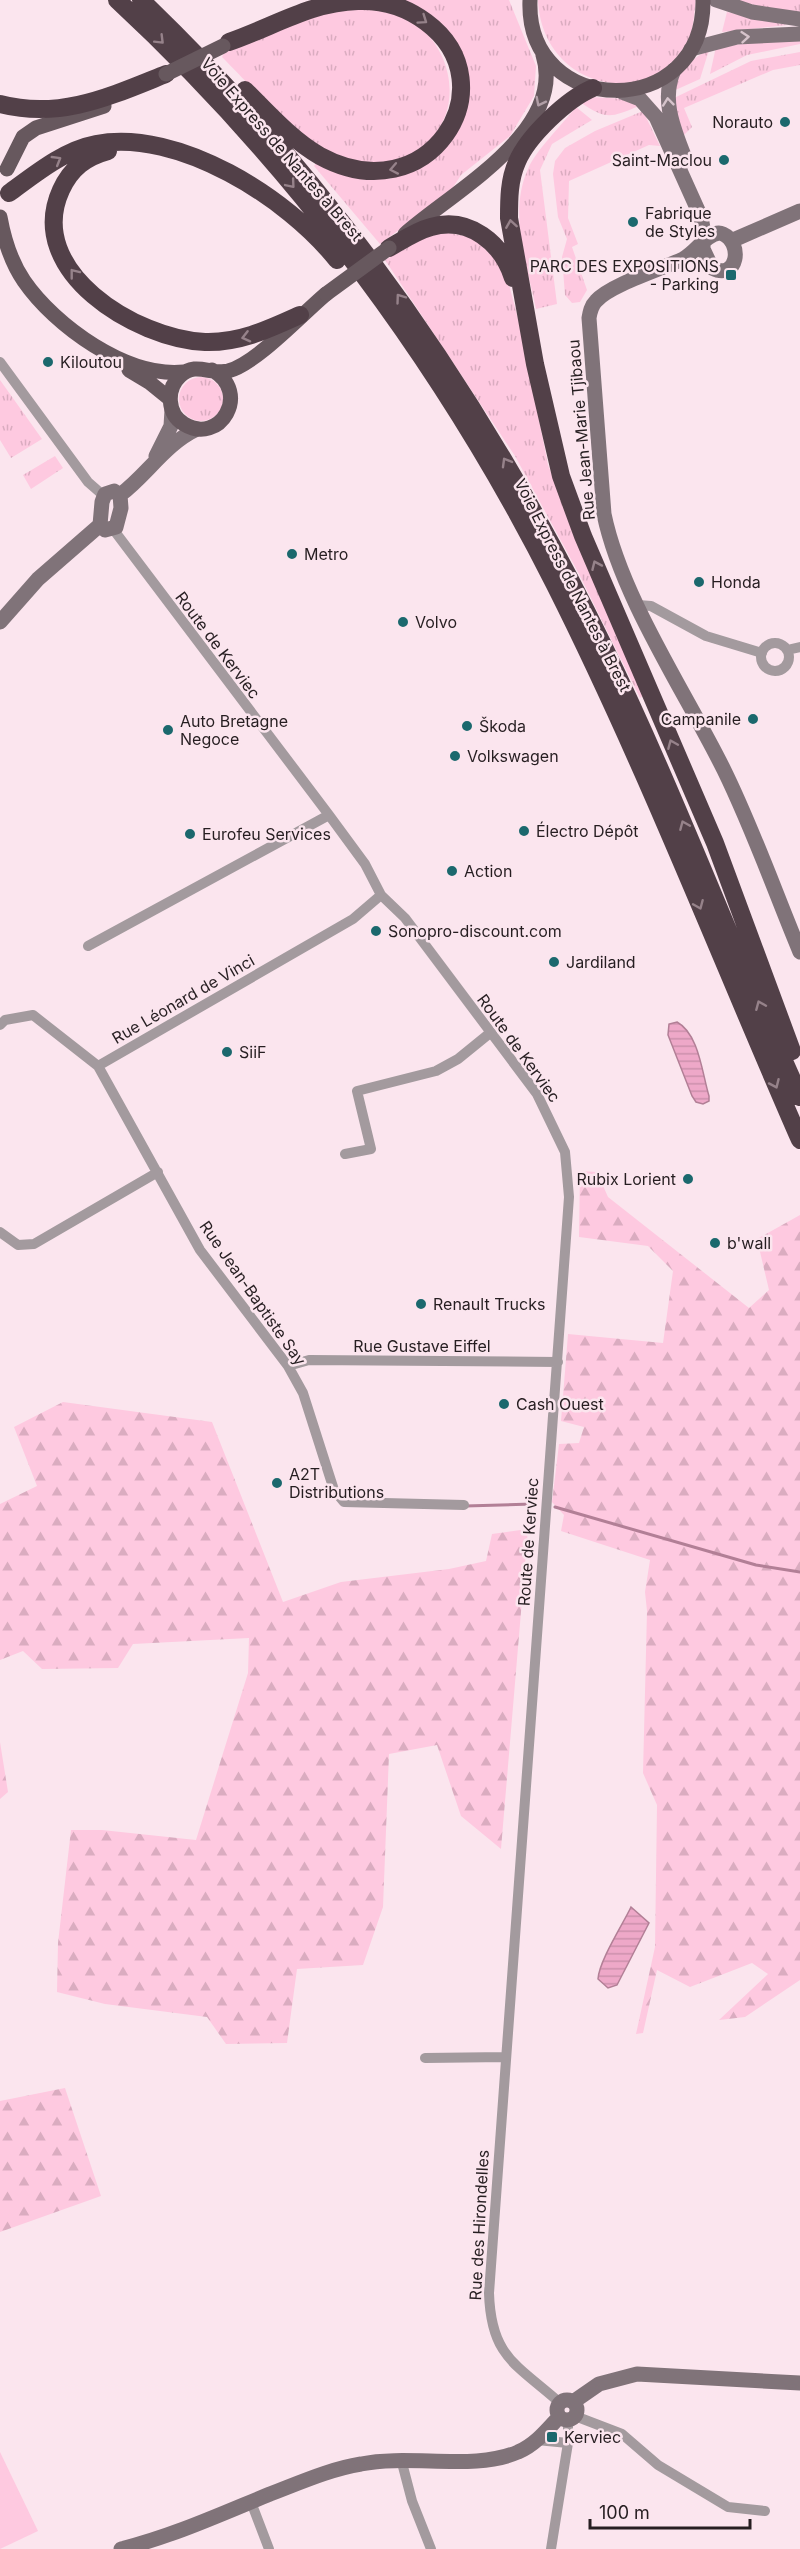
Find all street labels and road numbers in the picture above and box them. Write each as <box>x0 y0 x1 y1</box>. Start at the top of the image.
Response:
street label: Voie Express de Nantes à Brest <box>197 53 367 245</box>
street label: Rue Jean-Marie Tjibaou <box>563 339 599 521</box>
street label: Voie Express de Nantes à Brest <box>510 475 636 695</box>
street label: Route de Kerviec <box>171 588 265 702</box>
street label: Rue Léonard de Vinci <box>108 950 258 1048</box>
street label: Route de Kerviec <box>473 990 565 1106</box>
street label: Rue Jean-Baptiste Say <box>196 1217 310 1369</box>
street label: Rue Gustave Eiffel <box>353 1336 491 1356</box>
street label: Route de Kerviec <box>514 1477 542 1607</box>
street label: Rue des Hirondelles <box>465 2149 493 2301</box>

